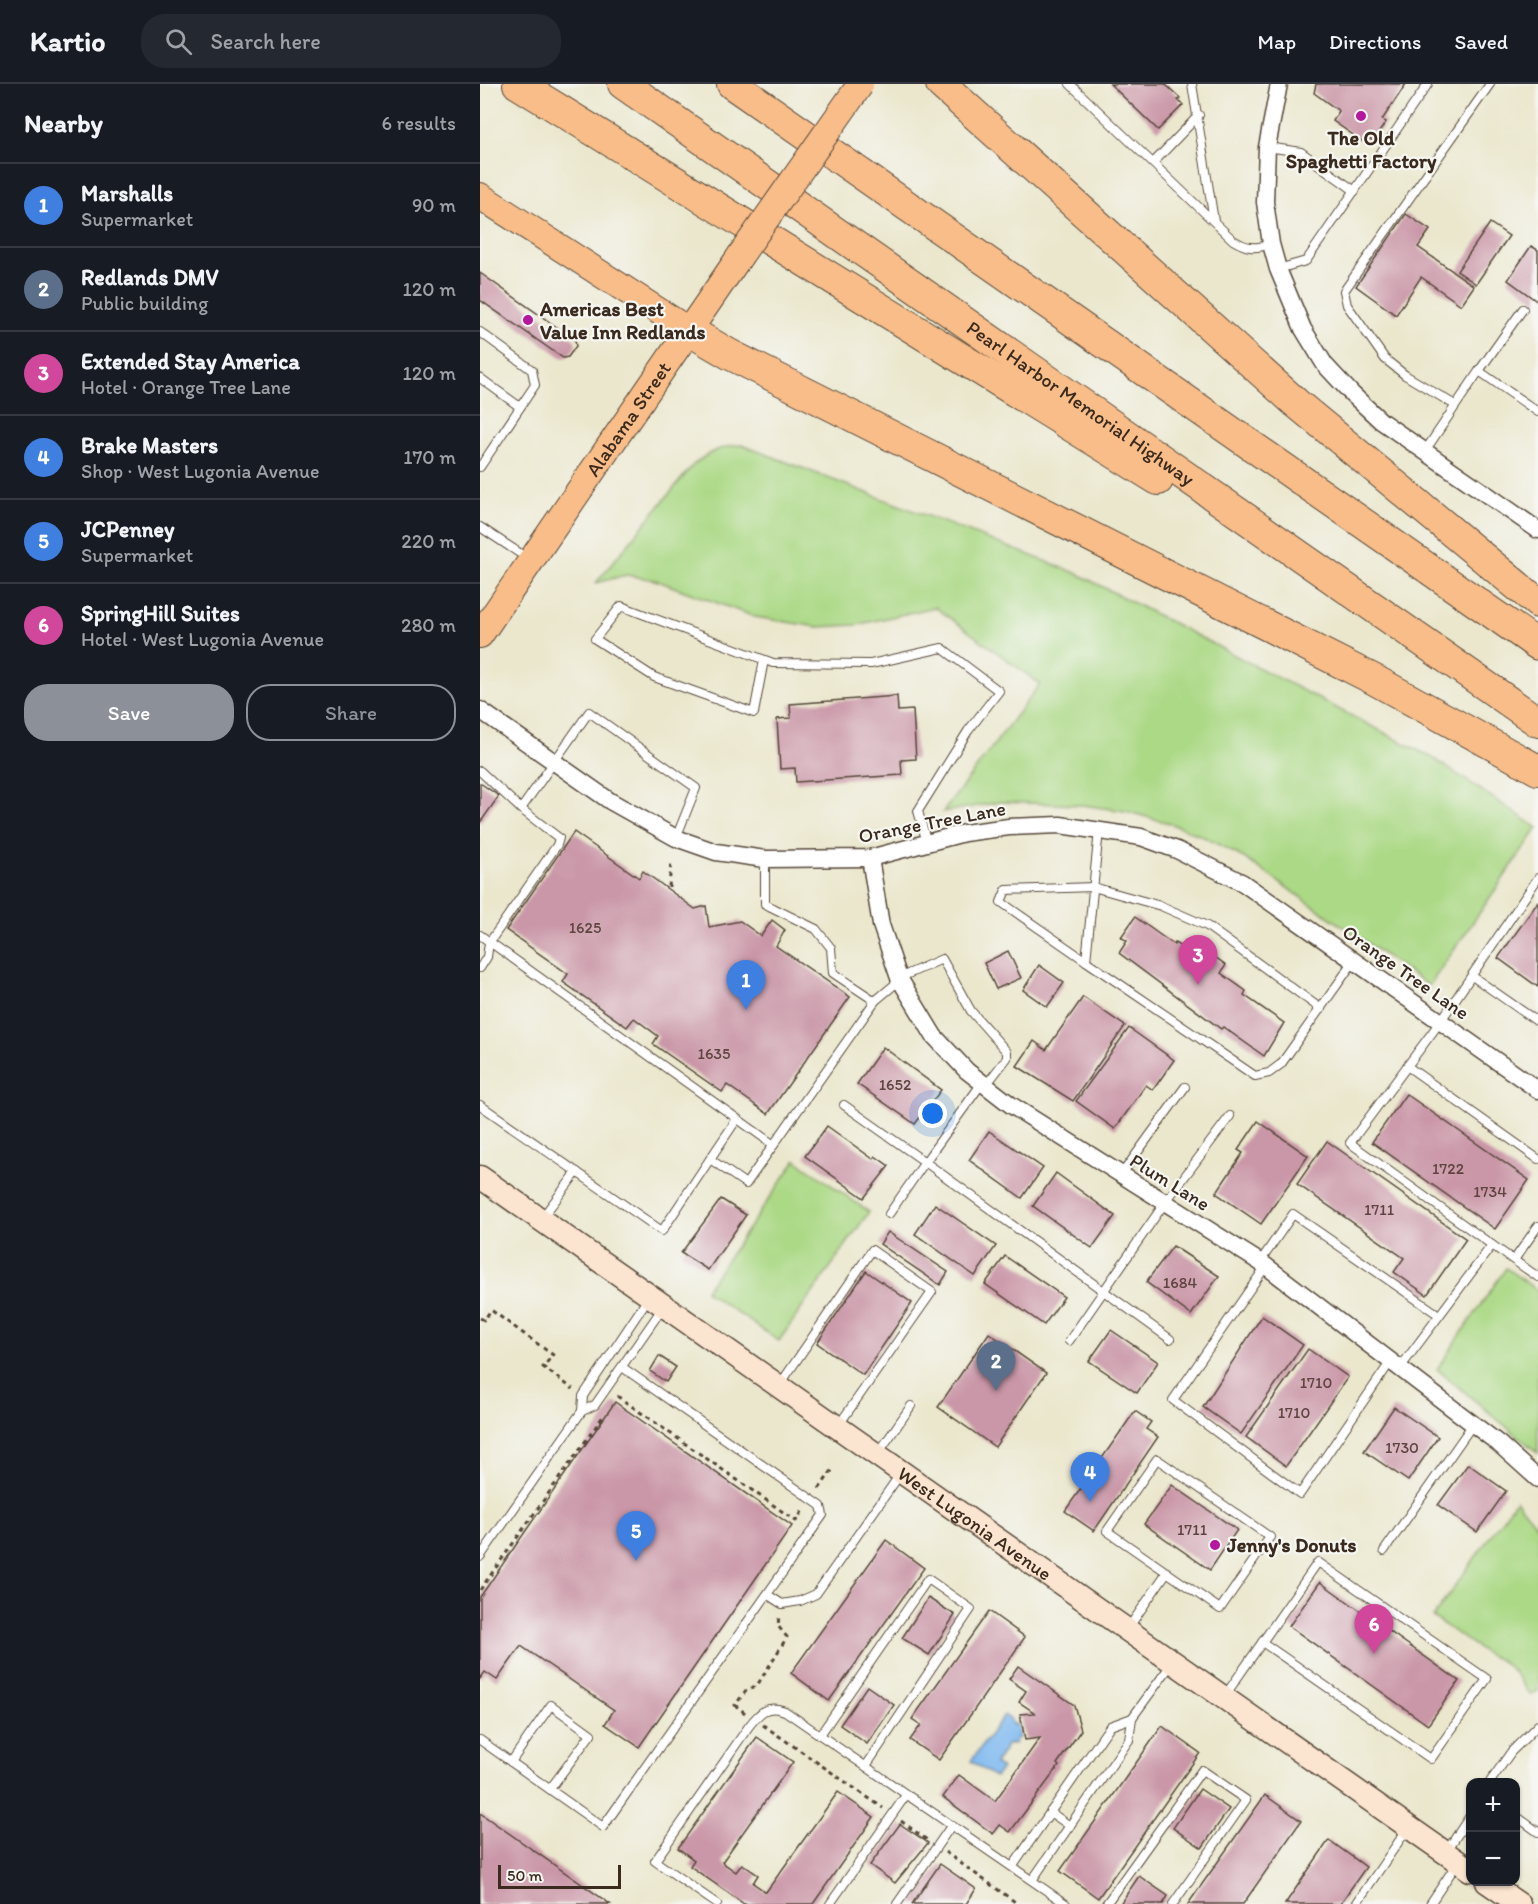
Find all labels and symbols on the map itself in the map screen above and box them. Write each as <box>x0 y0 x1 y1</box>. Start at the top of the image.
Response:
marker: The Old Spaghetti Factory <box>1354 109 1368 123</box>
place label: The Old Spaghetti Factory <box>1286 126 1437 174</box>
place label: Americas Best Value Inn Redlands <box>539 297 705 344</box>
marker: Americas Best Value Inn Redlands <box>521 313 535 327</box>
street label: Pearl Harbor Memorial Highway <box>962 316 1200 491</box>
street label: Alabama Street <box>580 357 676 481</box>
street label: Orange Tree Lane <box>856 796 1008 848</box>
house number: 1625 <box>569 918 601 937</box>
street label: Orange Tree Lane <box>1338 919 1474 1025</box>
pin: 3 <box>1178 936 1218 985</box>
pin: 1 <box>726 960 766 1010</box>
house number: 1635 <box>697 1044 731 1063</box>
house number: 1652 <box>879 1075 912 1094</box>
your location <box>918 1099 947 1128</box>
street label: Plum Lane <box>1126 1148 1214 1216</box>
house number: 1722 <box>1432 1159 1465 1178</box>
house number: 1734 <box>1473 1182 1507 1201</box>
house number: 1711 <box>1364 1200 1395 1219</box>
house number: 1684 <box>1163 1273 1198 1292</box>
pin: 2 <box>976 1342 1016 1391</box>
house number: 1710 <box>1300 1373 1332 1392</box>
house number: 1710 <box>1278 1403 1310 1422</box>
house number: 1730 <box>1385 1438 1419 1457</box>
pin: 4 <box>1070 1452 1110 1502</box>
street label: West Lugonia Avenue <box>893 1461 1057 1586</box>
pin: 5 <box>616 1512 656 1561</box>
house number: 1711 <box>1177 1520 1208 1539</box>
place label: Jenny's Donuts <box>1226 1533 1356 1558</box>
marker: Jenny's Donuts <box>1208 1538 1222 1552</box>
pin: 6 <box>1354 1604 1394 1654</box>
scale bar <box>498 1862 621 1890</box>

